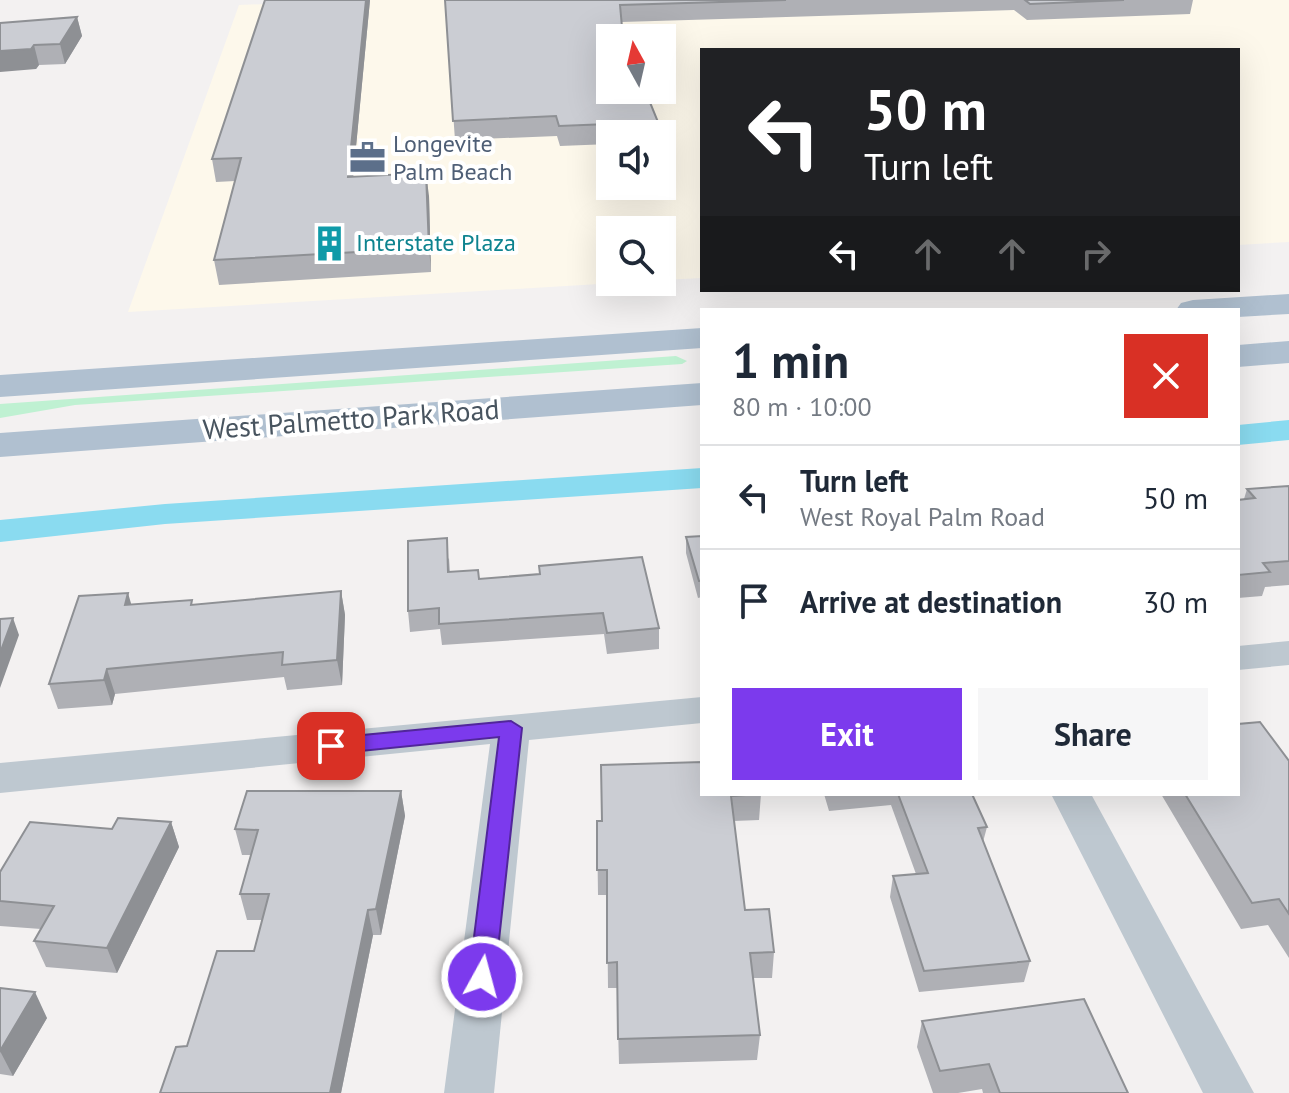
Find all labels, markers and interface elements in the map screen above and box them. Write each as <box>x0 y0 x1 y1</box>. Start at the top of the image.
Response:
north arrow <box>596 24 676 104</box>
map controls <box>596 24 676 296</box>
text: 50 m <box>864 73 987 145</box>
icon: left <box>732 80 836 184</box>
button: sound <box>596 120 676 200</box>
place label: Longevite Palm Beach <box>393 128 512 187</box>
office icon: Longevite Palm Beach <box>348 139 386 177</box>
text: Turn left <box>864 143 993 190</box>
button: search <box>596 216 676 296</box>
building icon: Interstate Plaza <box>311 224 349 262</box>
place label: Interstate Plaza <box>356 227 516 258</box>
icon: left <box>822 232 866 276</box>
icon: ahead <box>906 232 950 276</box>
icon: ahead <box>990 232 1034 276</box>
icon: right <box>1074 232 1118 276</box>
text: 1 min <box>732 329 849 391</box>
button: close <box>1124 334 1208 418</box>
street label: West Palmetto Park Road <box>201 390 501 447</box>
text: 80 m · 10:00 <box>732 390 872 423</box>
text: Turn left <box>800 461 908 500</box>
icon: left <box>732 475 776 519</box>
text: 50 m <box>1143 478 1208 517</box>
text: West Royal Palm Road <box>800 500 1045 533</box>
icon: arrive <box>732 579 776 623</box>
text: Arrive at destination <box>800 582 1062 621</box>
text: 30 m <box>1143 582 1208 621</box>
button: Exit <box>732 688 962 780</box>
button: Share <box>978 688 1208 780</box>
pin <box>297 712 365 780</box>
icon: arrive <box>309 724 353 768</box>
position arrow <box>440 935 524 1019</box>

